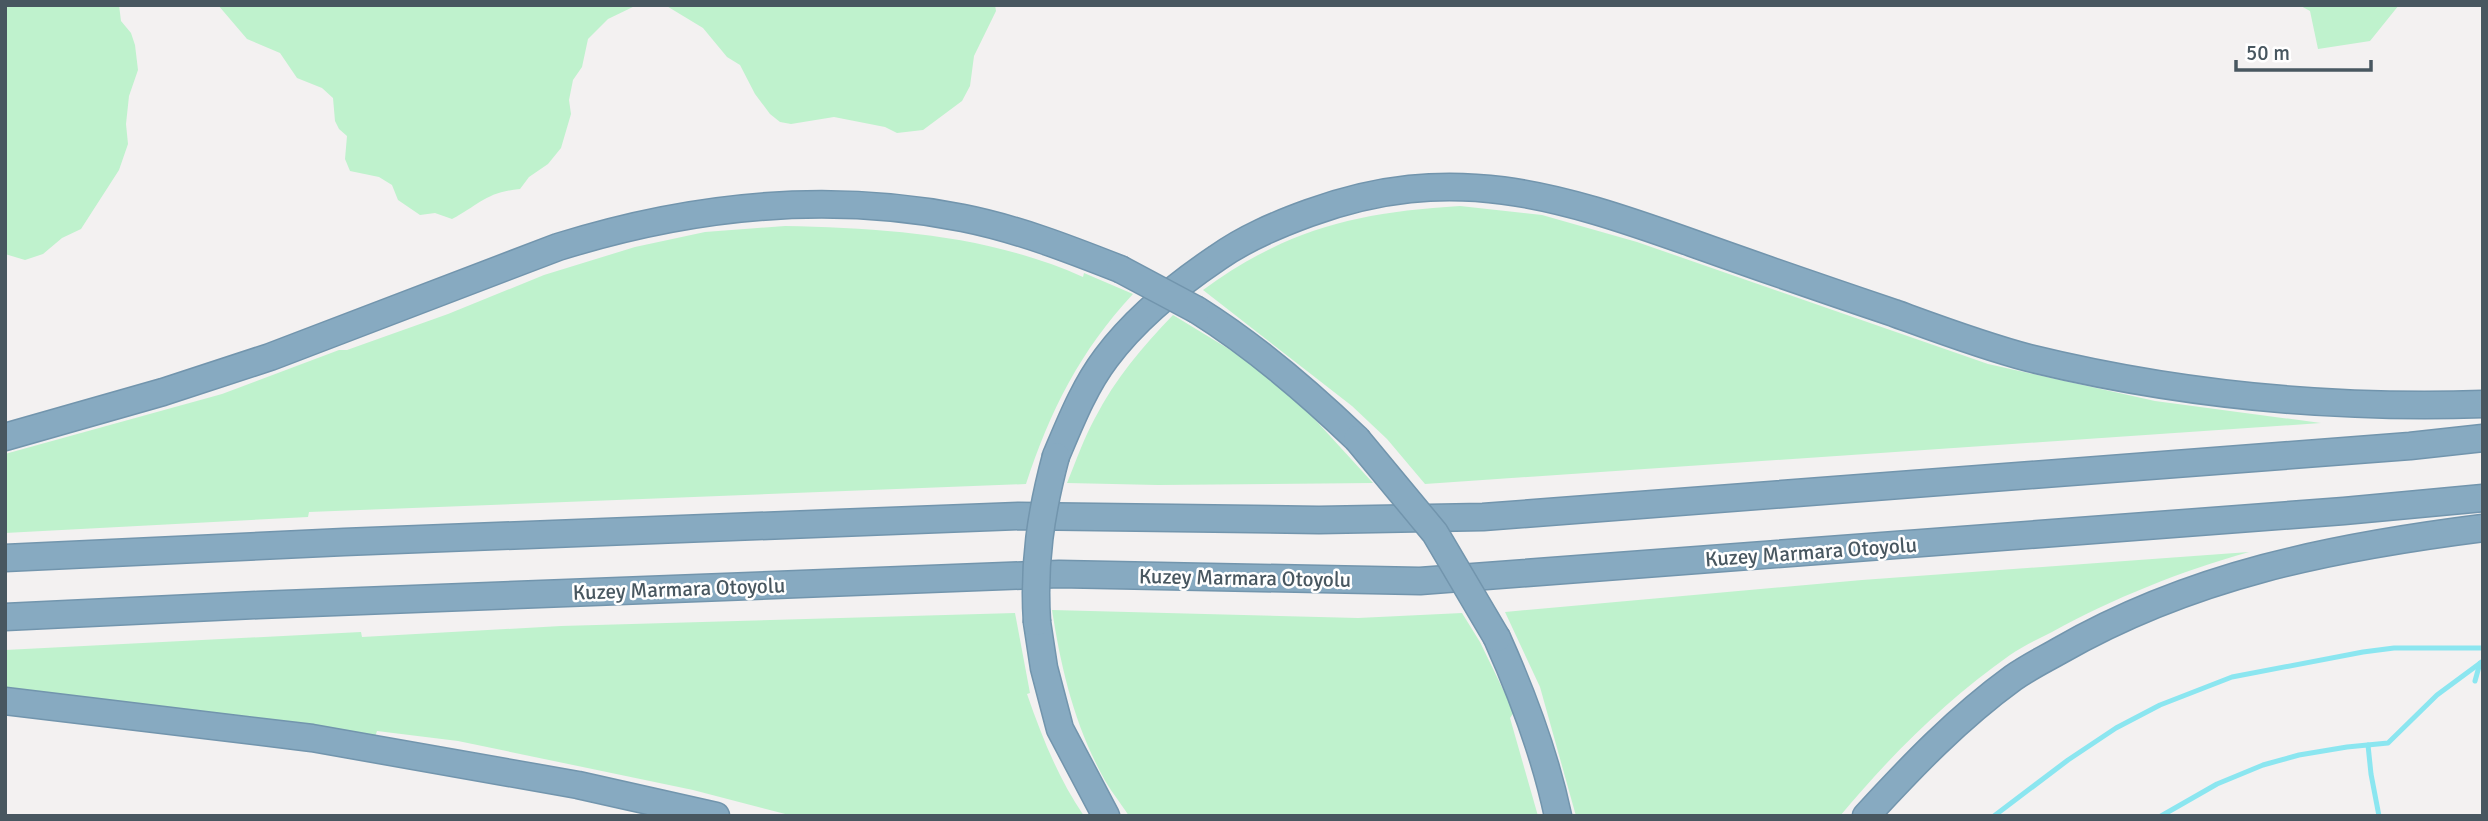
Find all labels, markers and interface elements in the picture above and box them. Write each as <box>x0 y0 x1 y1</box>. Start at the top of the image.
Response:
scale bar <box>2236 28 2371 72</box>
text: 50 m <box>2246 40 2290 66</box>
street label: Kuzey Marmara Otoyolu <box>1704 532 1918 572</box>
street label: Kuzey Marmara Otoyolu <box>1139 563 1351 593</box>
street label: Kuzey Marmara Otoyolu <box>572 572 786 606</box>

